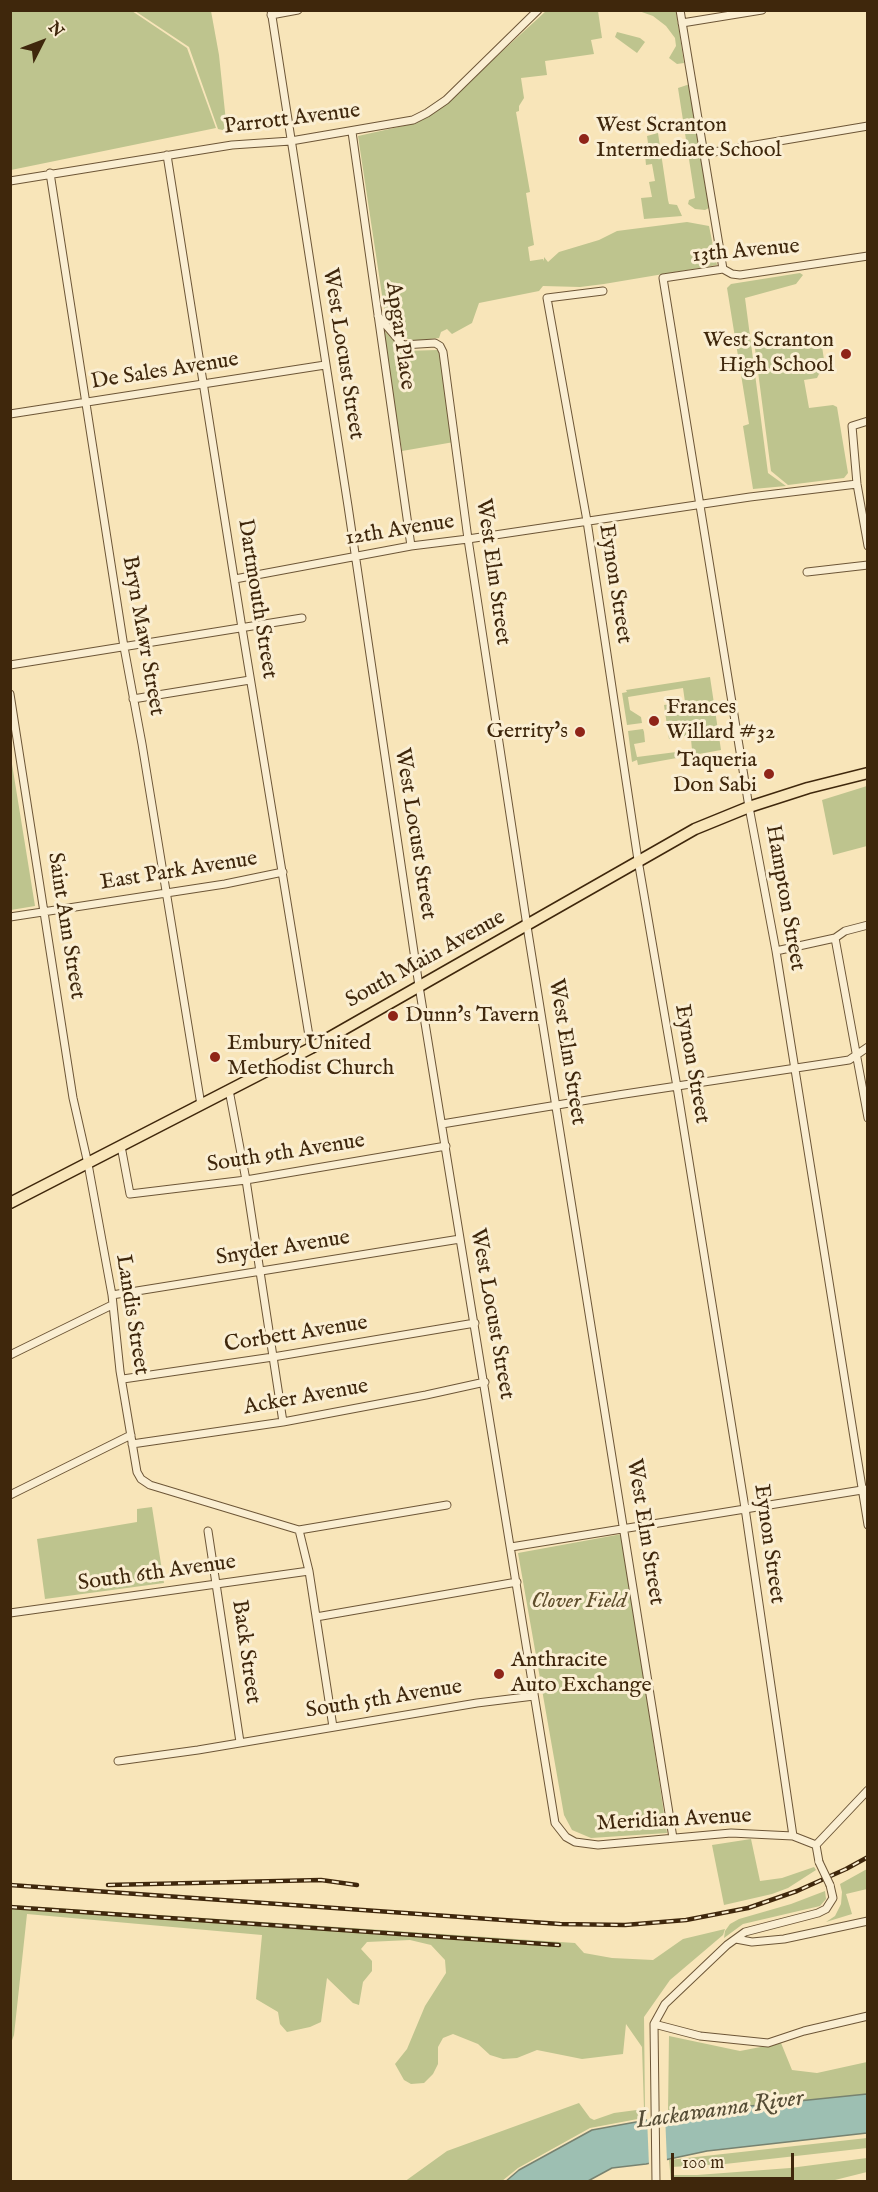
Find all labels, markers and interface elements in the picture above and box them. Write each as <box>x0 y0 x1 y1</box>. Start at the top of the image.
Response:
north arrow <box>12 12 72 72</box>
text: N <box>43 18 67 42</box>
street label: Parrott Avenue <box>222 99 362 141</box>
place label: West Scranton Intermediate School <box>596 113 781 164</box>
marker: West Scranton Intermediate School <box>577 132 591 146</box>
street label: 13th Avenue <box>691 234 801 270</box>
street label: West Locust Street <box>315 266 369 442</box>
street label: Apgar Place <box>378 280 420 392</box>
place label: West Scranton High School <box>703 328 834 380</box>
street label: De Sales Avenue <box>89 347 241 397</box>
marker: West Scranton High School <box>839 347 853 361</box>
street label: West Elm Street <box>469 497 515 647</box>
street label: 12th Avenue <box>344 509 456 553</box>
street label: Dartmouth Street <box>230 517 282 681</box>
street label: Eynon Street <box>592 522 636 646</box>
street label: Bryn Mawr Street <box>115 554 169 718</box>
place label: Frances Willard #32 <box>666 695 775 746</box>
marker: Frances Willard #32 <box>647 714 661 728</box>
place label: Gerrity's <box>486 719 568 745</box>
marker: Gerrity's <box>573 725 587 739</box>
street label: West Locust Street <box>387 746 441 922</box>
place label: Taqueria Don Sabi <box>673 748 757 800</box>
marker: Taqueria Don Sabi <box>762 767 776 781</box>
street label: Hampton Street <box>758 823 810 973</box>
street label: East Park Avenue <box>99 847 259 897</box>
street label: Saint Ann Street <box>40 851 90 1001</box>
street label: South Main Avenue <box>342 905 510 1015</box>
street label: West Elm Street <box>541 977 591 1127</box>
street label: Eynon Street <box>668 1002 714 1126</box>
place label: Dunn's Tavern <box>405 1003 539 1029</box>
marker: Dunn's Tavern <box>386 1009 400 1023</box>
place label: Embury United Methodist Church <box>227 1031 394 1082</box>
marker: Embury United Methodist Church <box>208 1050 222 1064</box>
street label: South 9th Avenue <box>205 1128 367 1180</box>
street label: Snyder Avenue <box>214 1225 352 1273</box>
street label: West Locust Street <box>463 1226 519 1402</box>
street label: Landis Street <box>108 1253 154 1377</box>
street label: Corbett Avenue <box>223 1311 369 1359</box>
street label: Acker Avenue <box>242 1374 370 1422</box>
street label: West Elm Street <box>619 1457 669 1607</box>
street label: Eynon Street <box>747 1483 789 1605</box>
street label: South 6th Avenue <box>76 1550 238 1598</box>
park label: Clover Field <box>531 1589 627 1615</box>
street label: Back Street <box>225 1598 265 1706</box>
place label: Anthracite Auto Exchange <box>511 1648 652 1700</box>
marker: Anthracite Auto Exchange <box>492 1667 506 1681</box>
street label: South 5th Avenue <box>304 1675 464 1725</box>
street label: Meridian Avenue <box>596 1804 752 1838</box>
water label: Lackawanna River <box>634 2085 806 2137</box>
scale bar <box>674 2141 797 2179</box>
text: 100 m <box>682 2152 724 2175</box>

